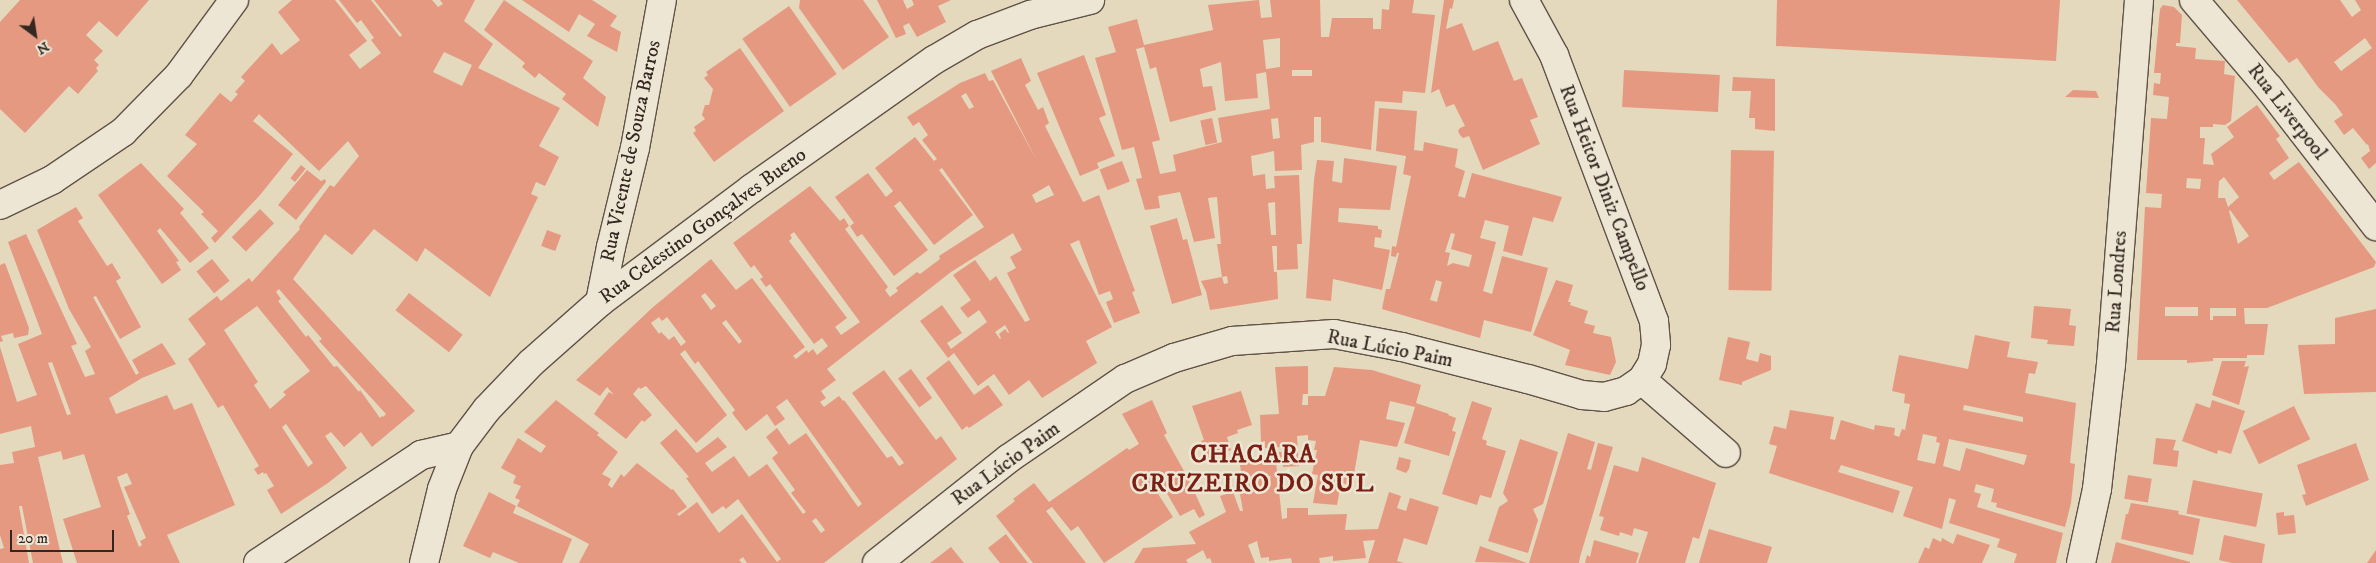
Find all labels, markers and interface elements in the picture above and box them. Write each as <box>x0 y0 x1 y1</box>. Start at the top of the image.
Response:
north arrow <box>10 10 60 60</box>
text: N <box>33 37 52 59</box>
street label: Rua Vicente de Souza Barros <box>596 38 666 264</box>
street label: Rua Liverpool <box>2242 59 2332 165</box>
street label: Rua Heitor Diniz Campello <box>1554 82 1654 294</box>
street label: Rua Celestino Gonçalves Bueno <box>595 143 811 309</box>
street label: Rua Londres <box>2101 230 2133 334</box>
street label: Rua Lúcio Paim <box>1325 325 1455 373</box>
street label: Rua Lúcio Paim <box>947 417 1065 511</box>
district label: CHACARA CRUZEIRO DO SUL <box>1130 441 1376 500</box>
scale bar <box>12 520 116 552</box>
text: 20 m <box>18 529 48 548</box>

